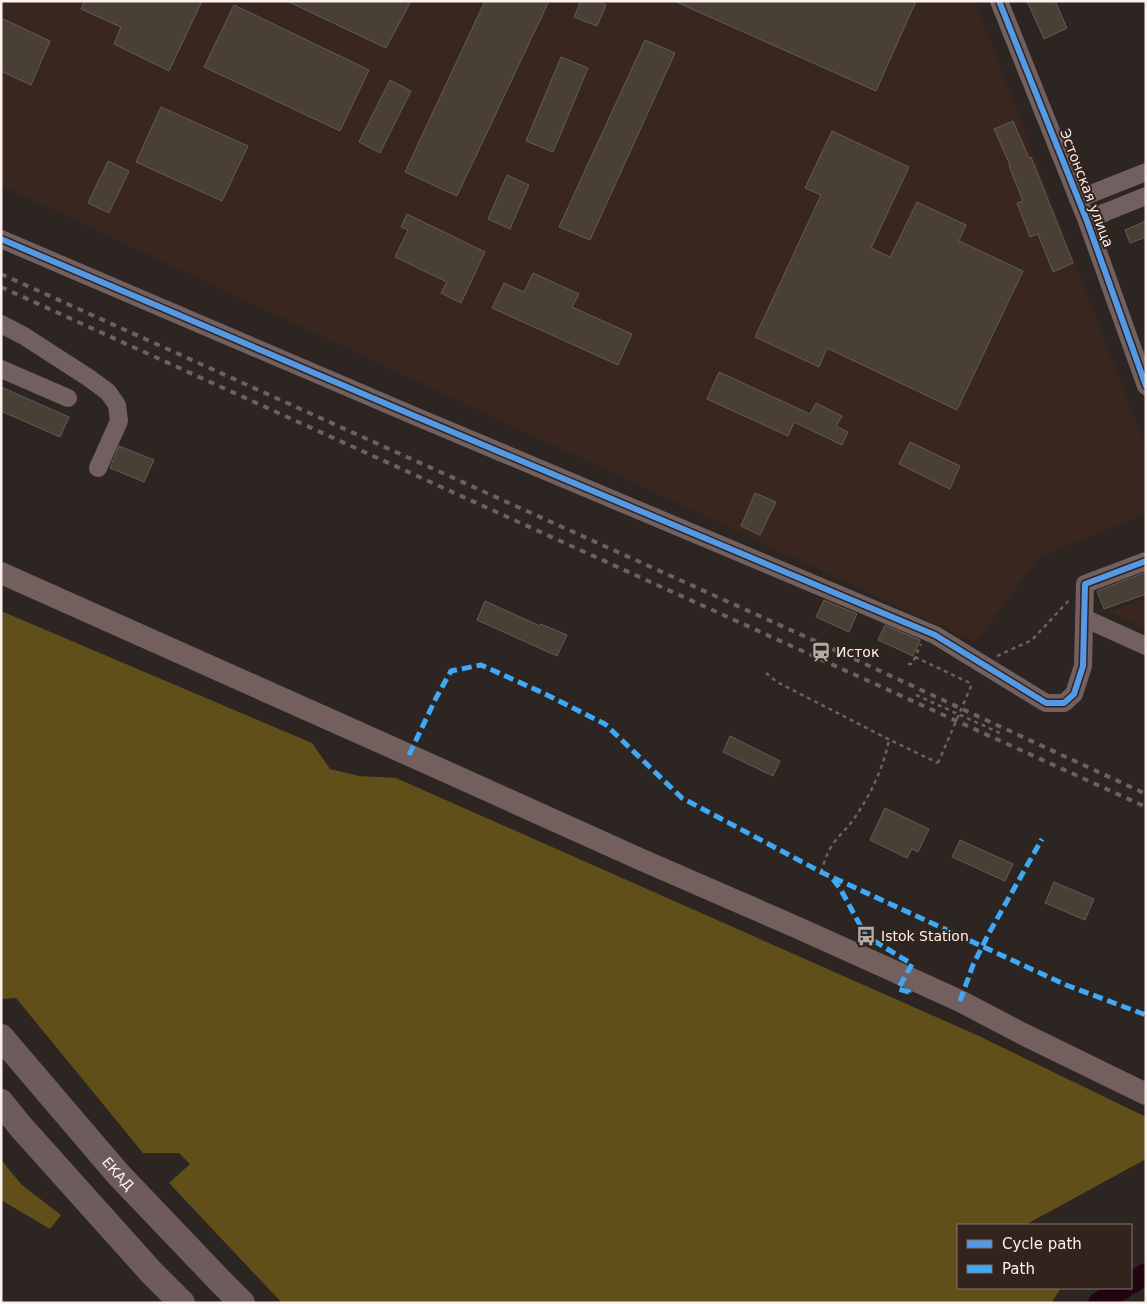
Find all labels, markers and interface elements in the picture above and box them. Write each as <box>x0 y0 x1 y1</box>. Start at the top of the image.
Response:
street label: Эстонская улица <box>1057 127 1117 249</box>
station icon: Исток <box>810 641 832 663</box>
place label: Исток <box>836 644 879 660</box>
bus stop icon: Istok Station <box>855 925 877 947</box>
place label: Istok Station <box>881 928 969 944</box>
street label: ЕКАД <box>99 1154 137 1194</box>
legend <box>957 1224 1132 1289</box>
text: Cycle path <box>1002 1235 1082 1253</box>
text: Path <box>1002 1260 1035 1278</box>

